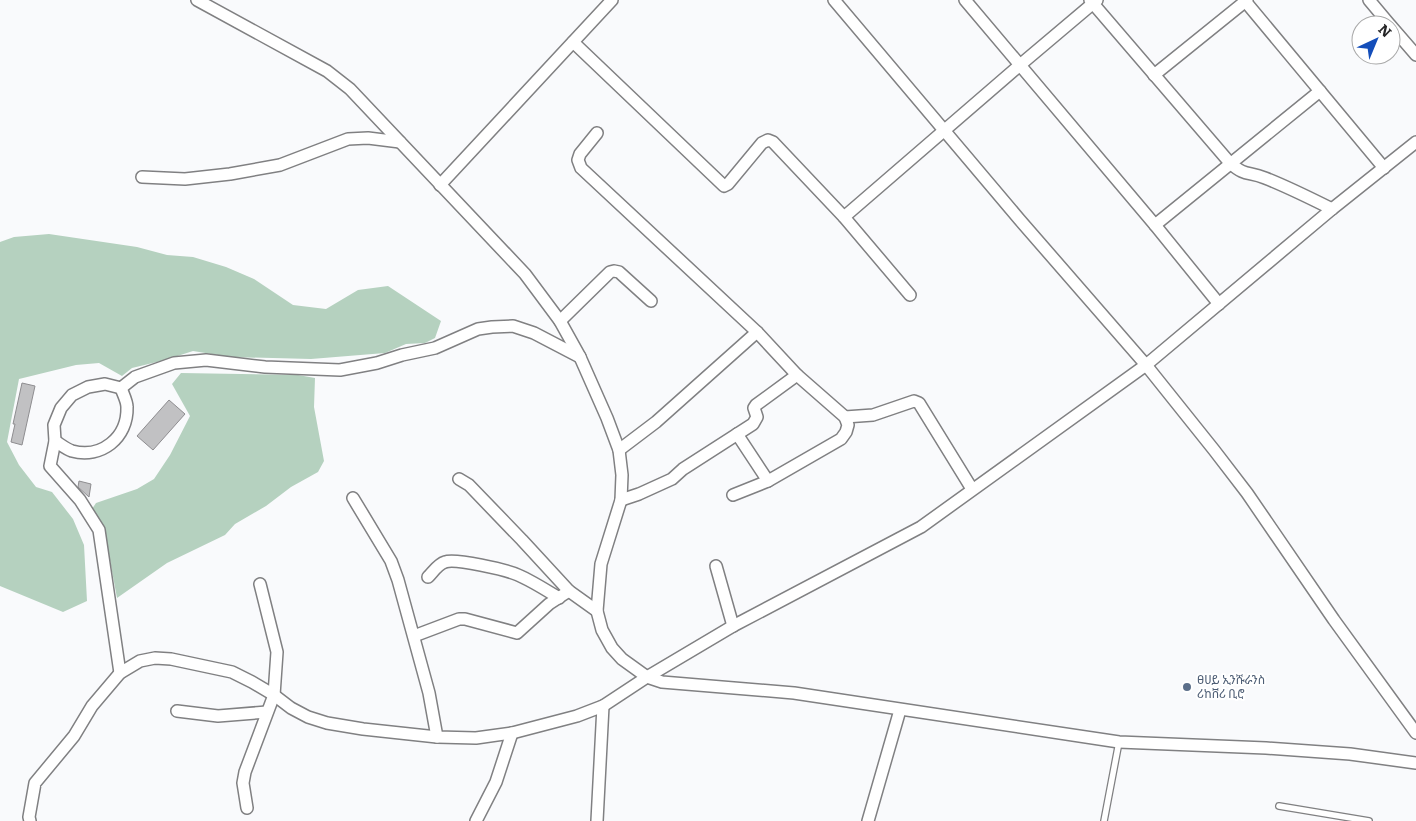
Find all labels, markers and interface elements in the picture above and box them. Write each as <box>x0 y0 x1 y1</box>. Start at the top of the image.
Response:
north arrow <box>1351 15 1401 65</box>
text: N <box>1375 19 1397 41</box>
place label: ፀሀይ ኢንሹራንስ ሪከቨሪ ቢሮ <box>1197 670 1265 702</box>
marker: ፀሀይ ኢንሹራንስ ሪከቨሪ ቢሮ <box>1181 681 1193 693</box>

